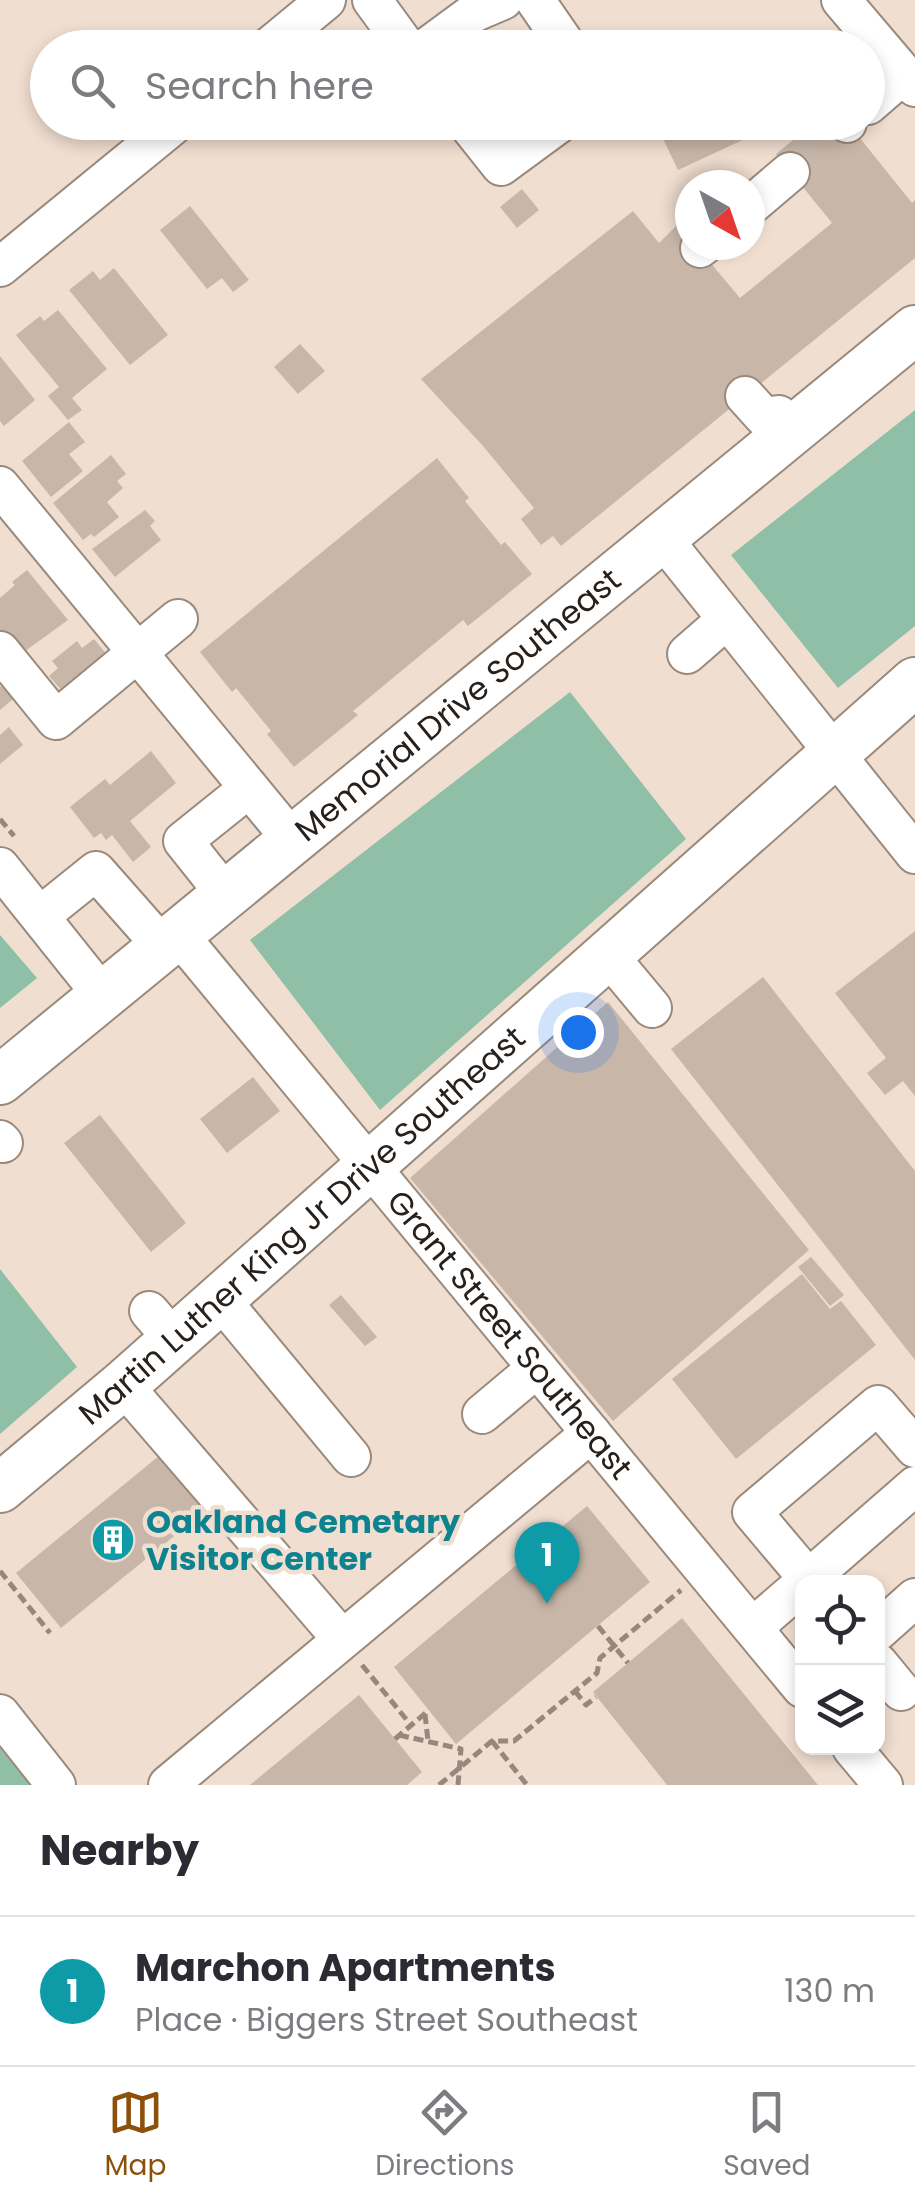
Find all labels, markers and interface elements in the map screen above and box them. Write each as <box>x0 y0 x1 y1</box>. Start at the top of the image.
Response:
search box <box>30 30 885 140</box>
icon: search <box>65 58 120 113</box>
text: Search here <box>145 59 374 112</box>
north arrow <box>675 170 765 260</box>
street label: Memorial Drive Southeast <box>285 557 630 851</box>
your location <box>553 1007 604 1058</box>
street label: Martin Luther King Jr Drive Southeast <box>69 1016 534 1435</box>
street label: Grant Street Southeast <box>377 1180 643 1489</box>
place label: Oakland Cemetary Visitor Center <box>146 1499 461 1581</box>
building icon: Oakland Cemetary Visitor Center <box>90 1517 136 1563</box>
pin: 1 <box>514 1522 580 1604</box>
map controls <box>795 1575 885 1755</box>
button: locate <box>795 1575 885 1665</box>
button: layers <box>795 1665 885 1755</box>
text: Nearby <box>40 1821 199 1880</box>
text: Marchon Apartments <box>135 1941 556 1994</box>
text: 1 <box>66 1968 79 2013</box>
text: 130 m <box>784 1968 875 2013</box>
text: Place · Biggers Street Southeast <box>135 1997 638 2042</box>
tab: Map <box>104 2085 166 2187</box>
tab: Directions <box>375 2085 514 2187</box>
tab: Saved <box>723 2085 811 2187</box>

